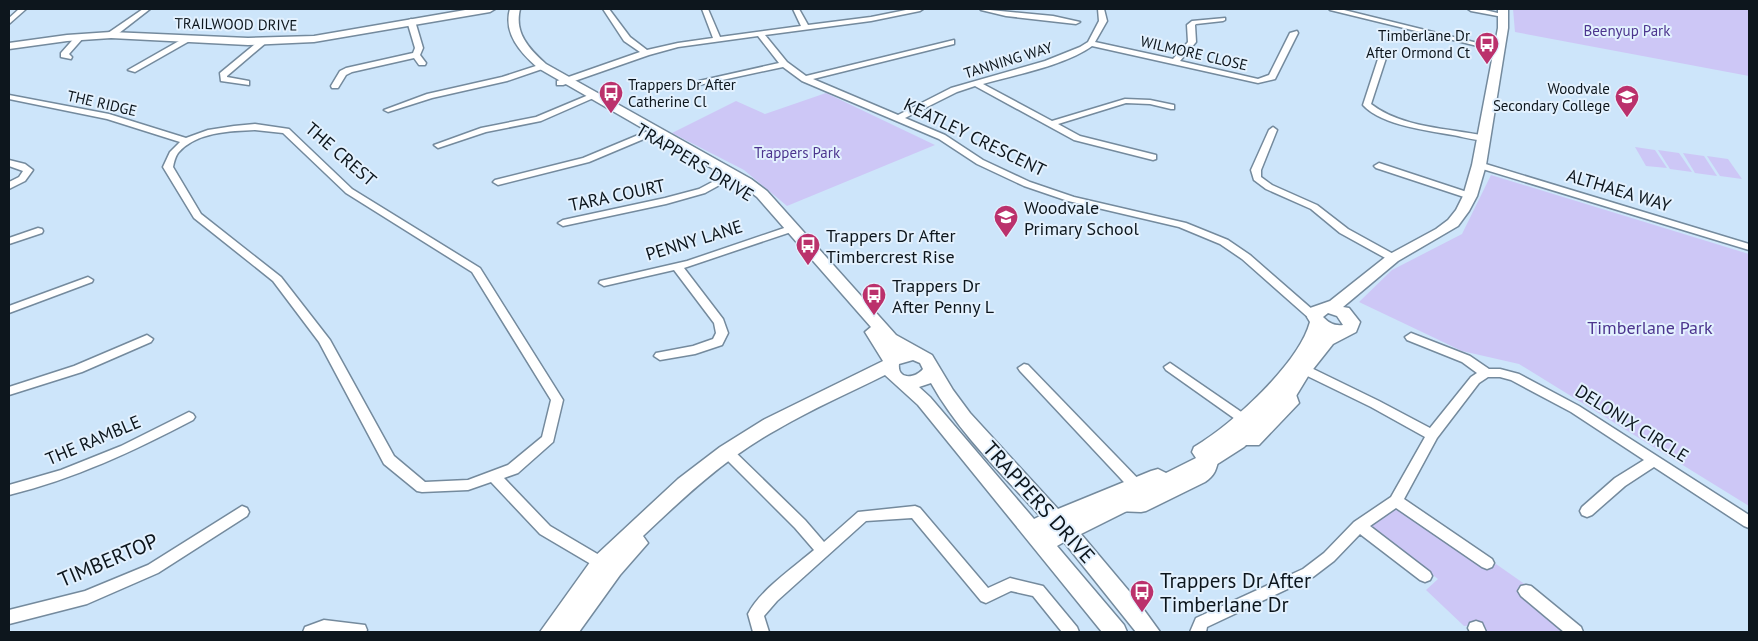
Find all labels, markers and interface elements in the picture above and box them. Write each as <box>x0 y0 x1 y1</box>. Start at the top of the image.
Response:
street label: TRAILWOOD DRIVE <box>174 13 298 35</box>
park label: Beenyup Park <box>1584 21 1671 40</box>
place label: Timberlane Dr After Ormond Ct <box>1366 26 1470 62</box>
street label: WILMORE CLOSE <box>1139 31 1249 75</box>
bus stop icon: Timberlane Dr After Ormond Ct <box>1474 31 1500 65</box>
street label: TANNING WAY <box>961 37 1055 83</box>
place label: Trappers Dr After Catherine Cl <box>628 75 736 111</box>
place label: Woodvale Secondary College <box>1493 79 1610 115</box>
bus stop icon: Trappers Dr After Catherine Cl <box>598 80 624 114</box>
school or university icon: Woodvale Secondary College <box>1614 84 1640 118</box>
street label: THE RIDGE <box>65 86 139 120</box>
street label: KEATLEY CRESCENT <box>900 93 1050 181</box>
street label: THE CREST <box>301 117 381 191</box>
street label: TRAPPERS DRIVE <box>632 118 758 206</box>
park label: Trappers Park <box>754 143 841 162</box>
street label: ALTHAEA WAY <box>1564 163 1674 217</box>
street label: TARA COURT <box>567 174 667 216</box>
place label: Woodvale Primary School <box>1024 196 1139 240</box>
school or university icon: Woodvale Primary School <box>993 204 1019 238</box>
street label: PENNY LANE <box>643 214 745 266</box>
place label: Trappers Dr After Timbercrest Rise <box>826 224 956 268</box>
bus stop icon: Trappers Dr After Timbercrest Rise <box>795 232 821 266</box>
place label: Trappers Dr After Penny L <box>892 274 994 318</box>
bus stop icon: Trappers Dr After Penny L <box>861 282 887 316</box>
park label: Timberlane Park <box>1587 316 1713 339</box>
street label: DELONIX CIRCLE <box>1571 379 1693 467</box>
street label: THE RAMBLE <box>42 410 144 470</box>
street label: TRAPPERS DRIVE <box>977 435 1101 569</box>
street label: TIMBERTOP <box>54 527 162 593</box>
place label: Trappers Dr After Timberlane Dr <box>1160 567 1311 618</box>
bus stop icon: Trappers Dr After Timberlane Dr <box>1129 579 1155 613</box>

